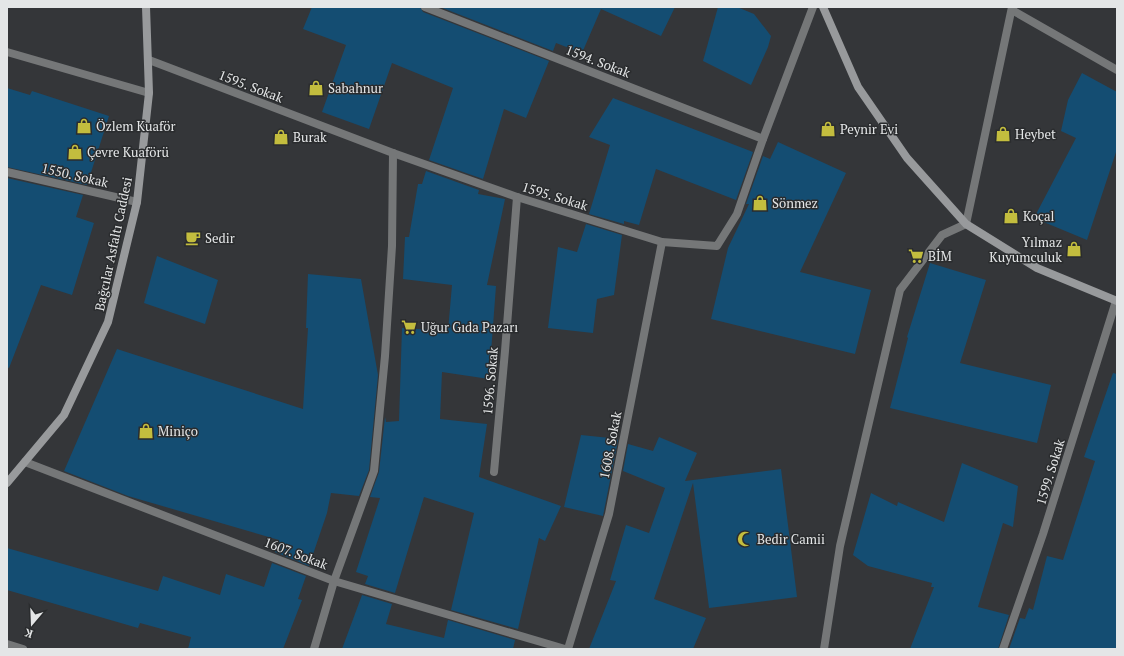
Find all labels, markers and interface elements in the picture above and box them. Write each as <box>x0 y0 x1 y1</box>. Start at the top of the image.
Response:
street label: 1594. Sokak <box>563 40 633 82</box>
street label: 1595. Sokak <box>216 65 286 107</box>
shop icon: Sabahnur <box>307 79 325 97</box>
place label: Sabahnur <box>328 79 383 97</box>
shop icon: Özlem Kuaför <box>75 117 93 135</box>
place label: Özlem Kuaför <box>96 117 175 135</box>
shop icon: Peynir Evi <box>819 120 837 138</box>
place label: Peynir Evi <box>840 120 898 138</box>
shop icon: Heybet <box>994 125 1012 143</box>
place label: Heybet <box>1015 125 1056 143</box>
shop icon: Burak <box>272 128 290 146</box>
place label: Burak <box>293 128 327 146</box>
shop icon: Çevre Kuaförü <box>66 143 84 161</box>
place label: Çevre Kuaförü <box>87 143 169 161</box>
street label: 1550. Sokak <box>40 159 110 191</box>
street label: Bağcılar Asfaltı Caddesi <box>90 175 136 313</box>
street label: 1595. Sokak <box>520 177 590 215</box>
shop icon: Sönmez <box>751 194 769 212</box>
place label: Sönmez <box>772 194 818 212</box>
shop icon: Koçal <box>1002 207 1020 225</box>
place label: Koçal <box>1023 207 1055 225</box>
cafe icon: Sedir <box>184 229 202 247</box>
place label: Sedir <box>205 229 235 247</box>
place label: Yılmaz Kuyumculuk <box>989 233 1062 266</box>
shop icon: Yılmaz Kuyumculuk <box>1065 240 1083 258</box>
supermarket icon: BİM <box>907 247 925 265</box>
place label: BİM <box>928 247 952 265</box>
supermarket icon: Uğur Gıda Pazarı <box>400 318 418 336</box>
place label: Uğur Gıda Pazarı <box>421 318 518 336</box>
street label: 1596. Sokak <box>478 346 502 416</box>
street label: 1608. Sokak <box>595 410 625 480</box>
shop icon: Miniço <box>137 422 155 440</box>
place label: Miniço <box>158 422 198 440</box>
street label: 1599. Sokak <box>1031 437 1069 507</box>
mosque icon: Bedir Camii <box>736 530 754 548</box>
place label: Bedir Camii <box>757 530 825 548</box>
street label: 1607. Sokak <box>262 533 331 573</box>
north arrow <box>12 604 52 644</box>
text: K <box>23 626 35 641</box>

